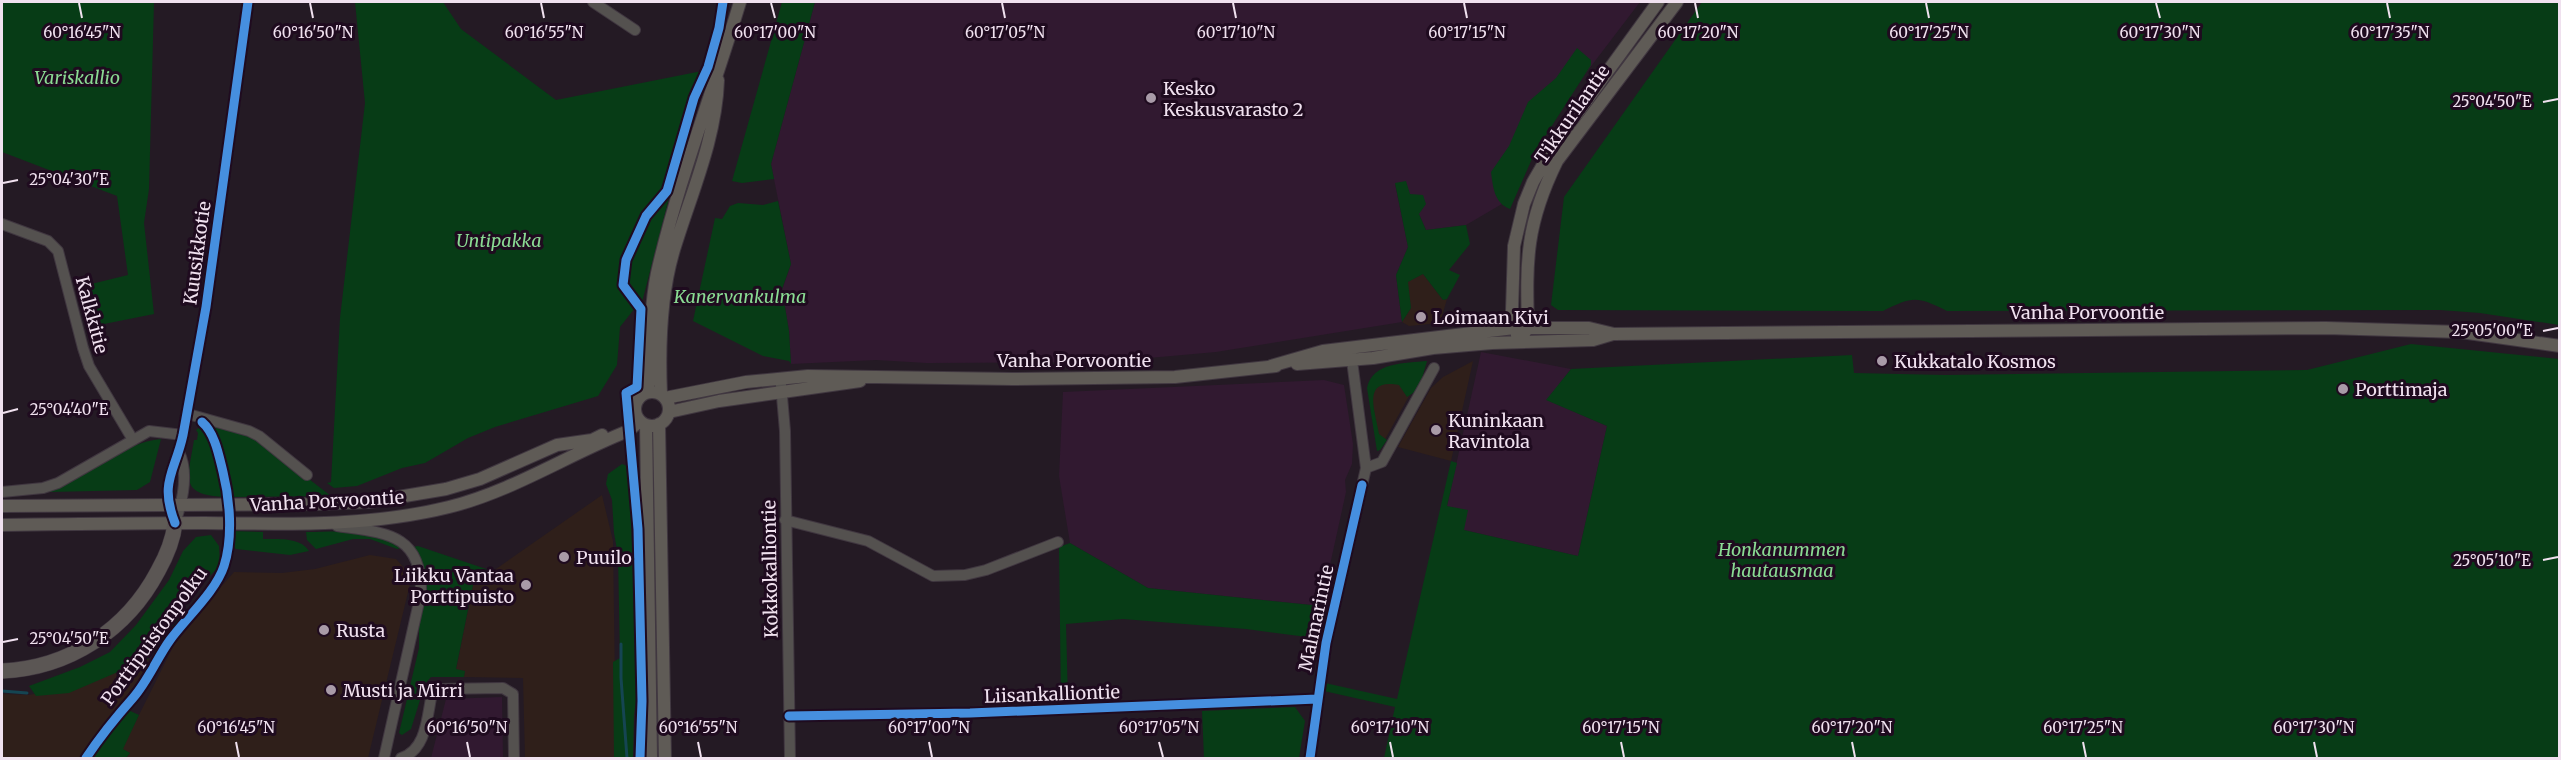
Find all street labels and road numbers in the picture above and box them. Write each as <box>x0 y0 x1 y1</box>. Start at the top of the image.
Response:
street label: Tikkurilantie <box>1529 60 1615 168</box>
street label: Kuusikkotie <box>178 200 216 306</box>
street label: Kalkkitie <box>71 274 113 356</box>
street label: Vanha Porvoontie <box>2009 301 2164 324</box>
street label: Vanha Porvoontie <box>996 349 1151 372</box>
street label: Vanha Porvoontie <box>248 485 405 517</box>
street label: Kokkokalliontie <box>757 500 783 638</box>
street label: Porttipuistonpolku <box>96 562 212 710</box>
street label: Malmarintie <box>1293 562 1339 674</box>
street label: Liisankalliontie <box>984 680 1120 708</box>

